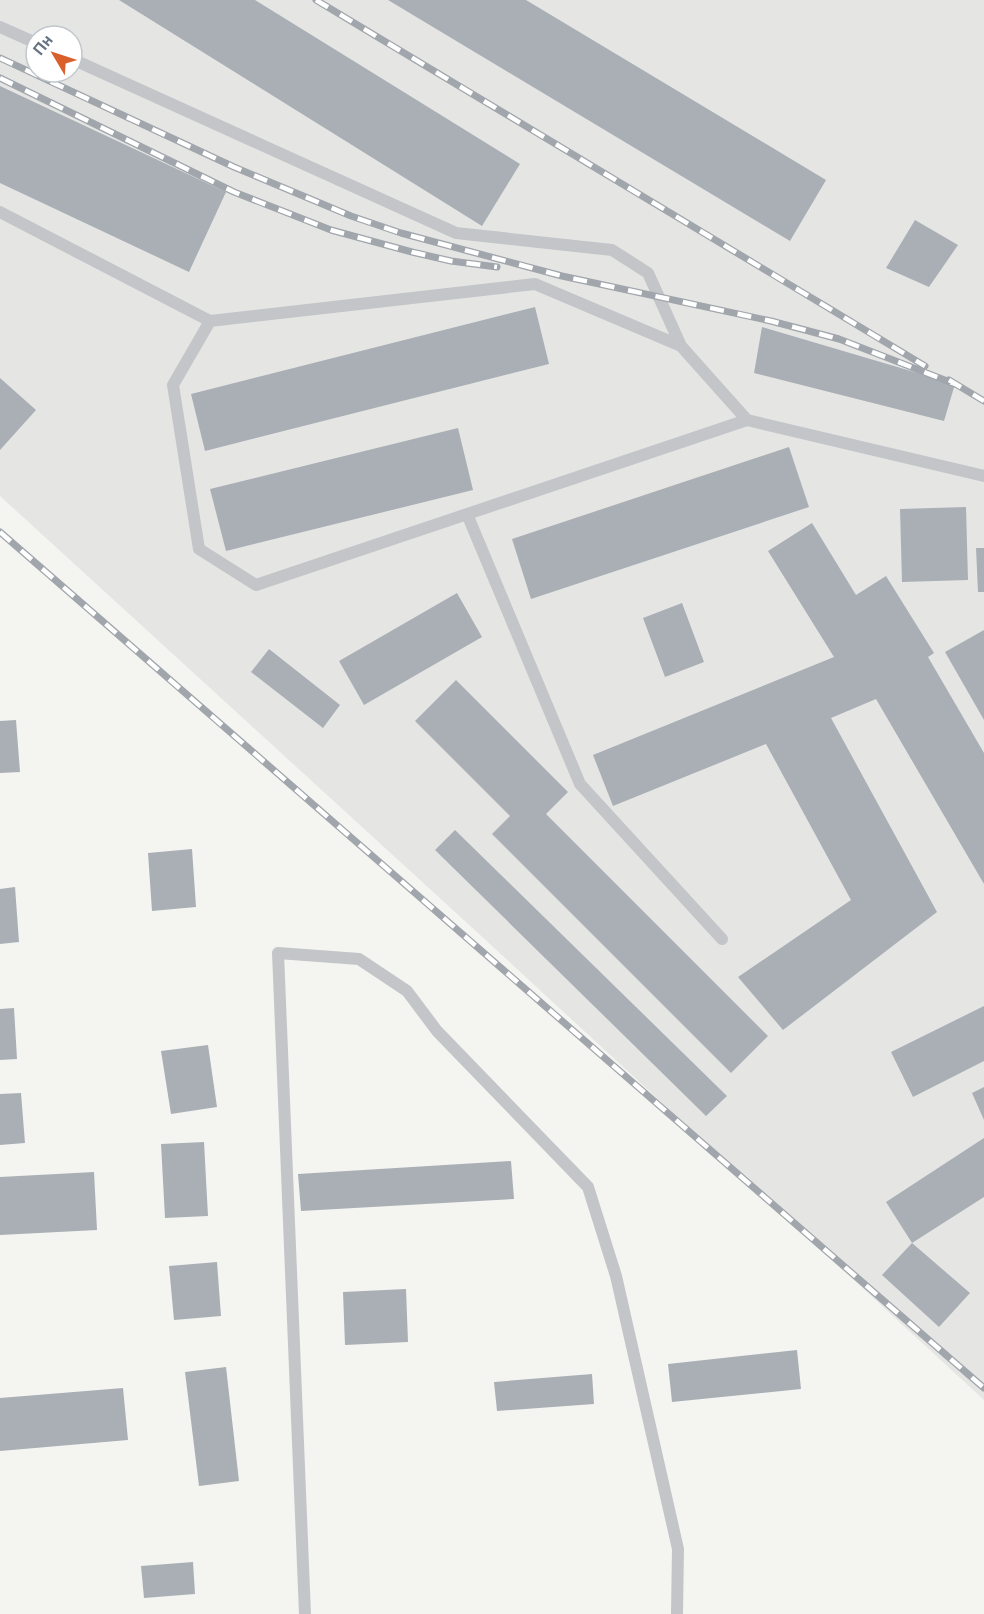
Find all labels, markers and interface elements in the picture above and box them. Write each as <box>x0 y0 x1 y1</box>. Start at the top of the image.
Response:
north arrow <box>24 24 84 84</box>
text: Пн <box>29 31 56 58</box>

